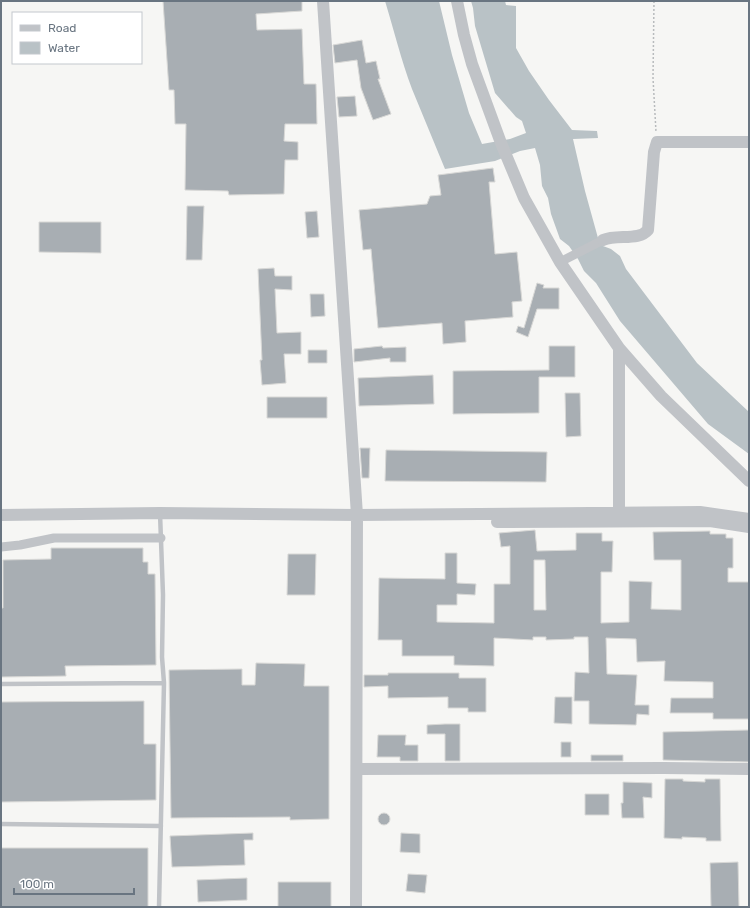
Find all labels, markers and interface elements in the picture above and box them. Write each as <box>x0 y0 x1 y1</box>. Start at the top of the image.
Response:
legend <box>12 12 142 64</box>
text: Road <box>48 21 76 35</box>
text: Water <box>48 41 80 55</box>
scale bar <box>14 870 134 896</box>
text: 100 m <box>20 877 54 891</box>

